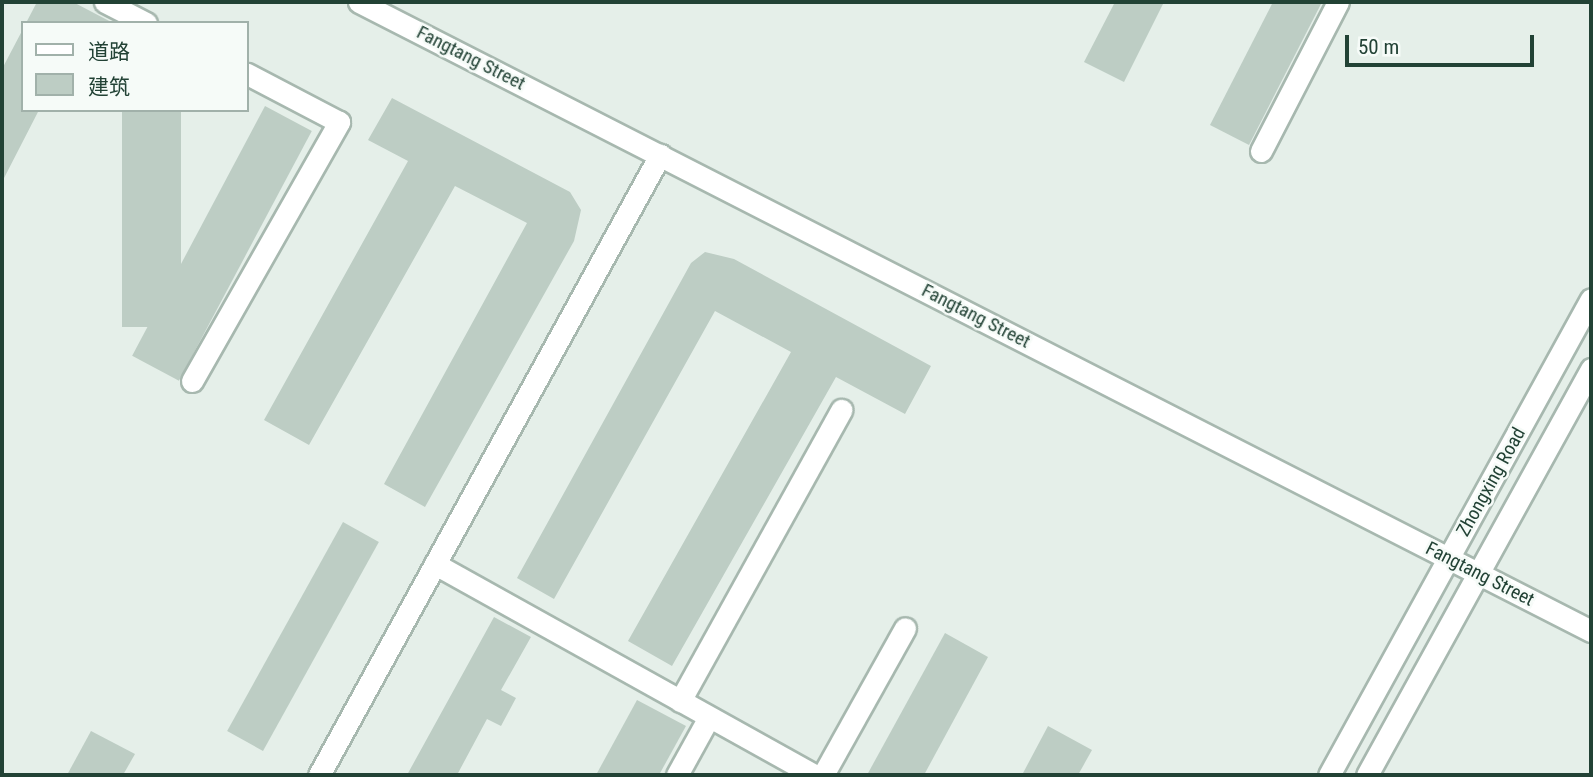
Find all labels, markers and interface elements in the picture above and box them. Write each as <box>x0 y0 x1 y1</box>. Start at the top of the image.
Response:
legend <box>21 21 248 112</box>
street label: Fangtang Street <box>413 21 529 95</box>
scale bar <box>1348 21 1537 65</box>
text: 50 m <box>1358 35 1399 59</box>
text: 道路 <box>88 40 130 64</box>
text: 建筑 <box>88 75 130 99</box>
street label: Fangtang Street <box>918 279 1034 353</box>
street label: Zhongxing Road <box>1452 424 1530 540</box>
street label: Fangtang Street <box>1422 537 1538 611</box>

